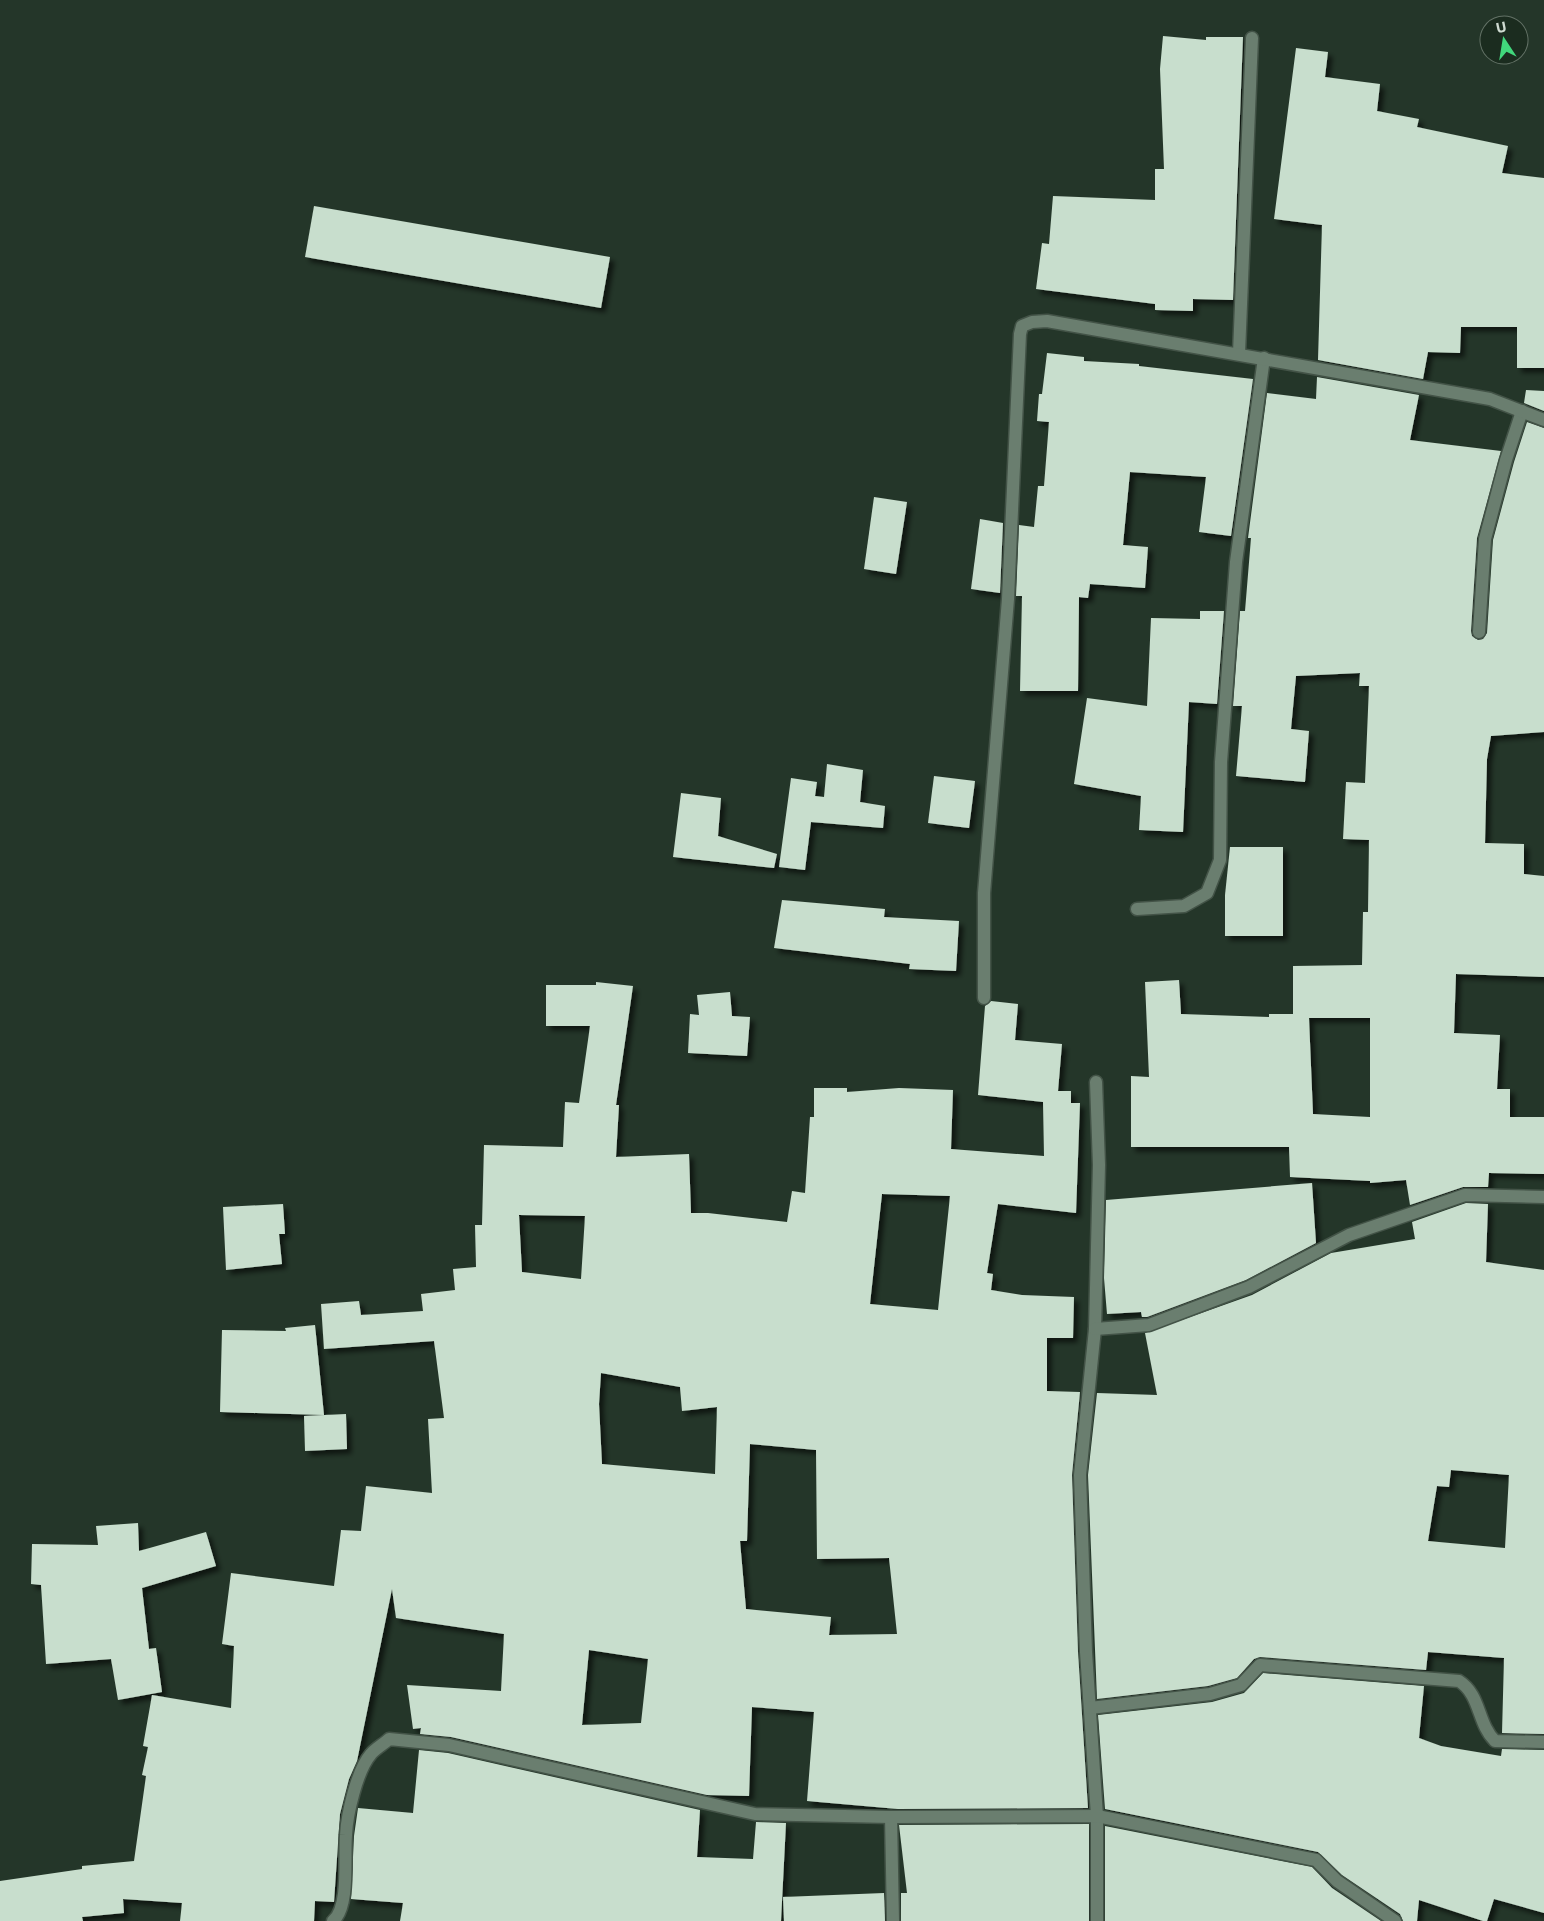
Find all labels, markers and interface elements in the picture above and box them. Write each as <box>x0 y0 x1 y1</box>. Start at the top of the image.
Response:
north arrow <box>1479 15 1529 65</box>
text: U <box>1494 17 1508 36</box>

